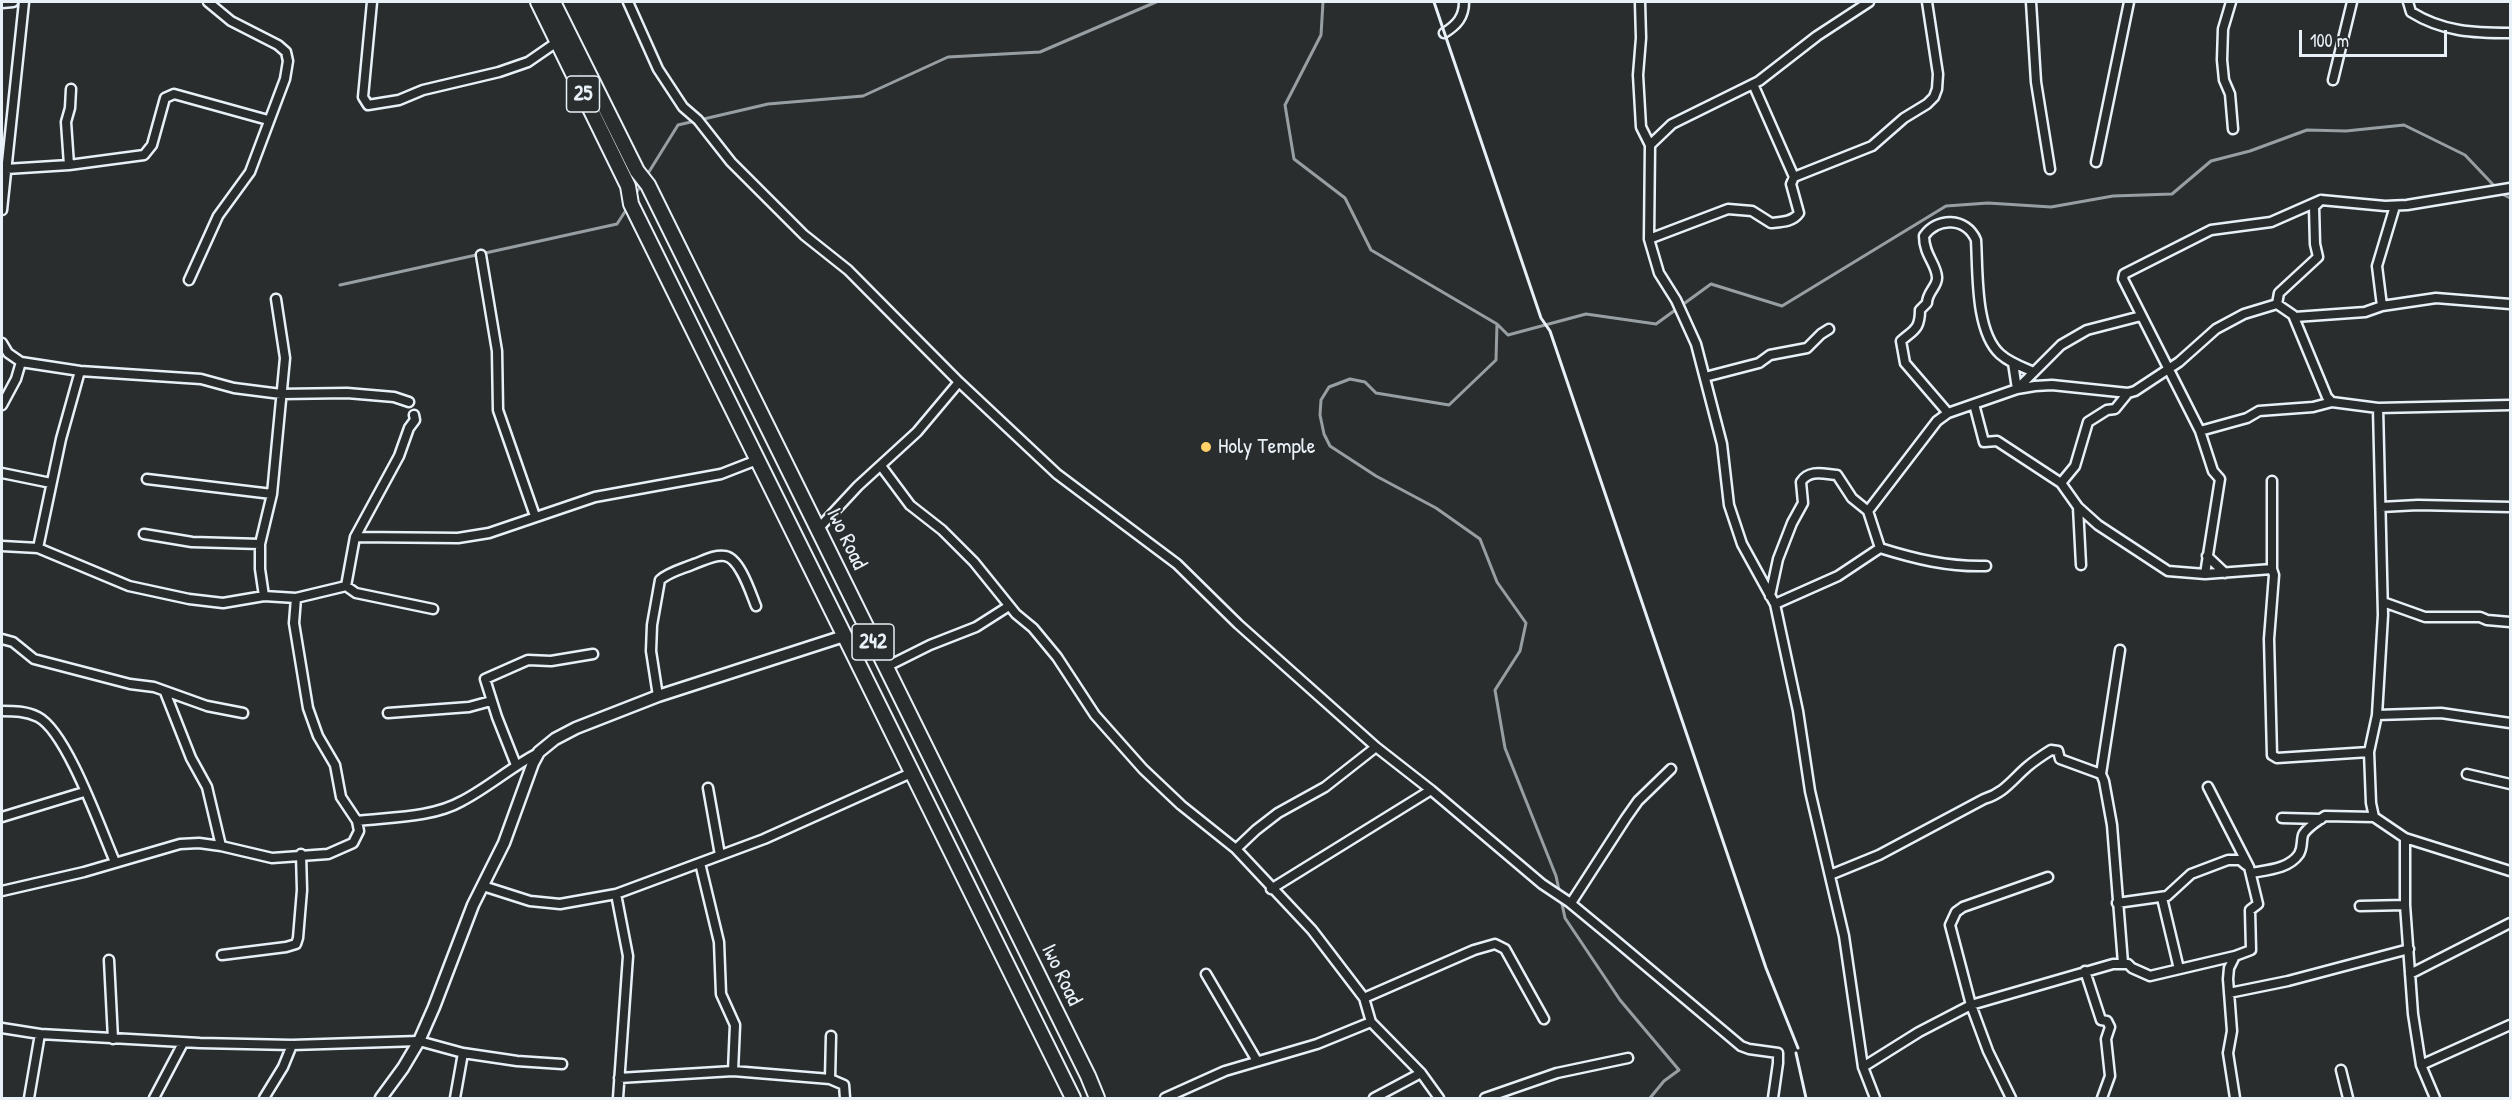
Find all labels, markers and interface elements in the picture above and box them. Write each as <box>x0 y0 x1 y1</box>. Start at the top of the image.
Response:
scale bar <box>2302 18 2450 56</box>
text: 100 m <box>2310 28 2349 53</box>
road number: 25 <box>566 76 600 112</box>
place label: Holy Temple <box>1218 434 1315 460</box>
marker: Holy Temple <box>1199 440 1213 454</box>
street label: Iwo Road <box>820 504 872 574</box>
road number: 242 <box>852 624 894 660</box>
street label: Iwo Road <box>1035 940 1087 1010</box>

